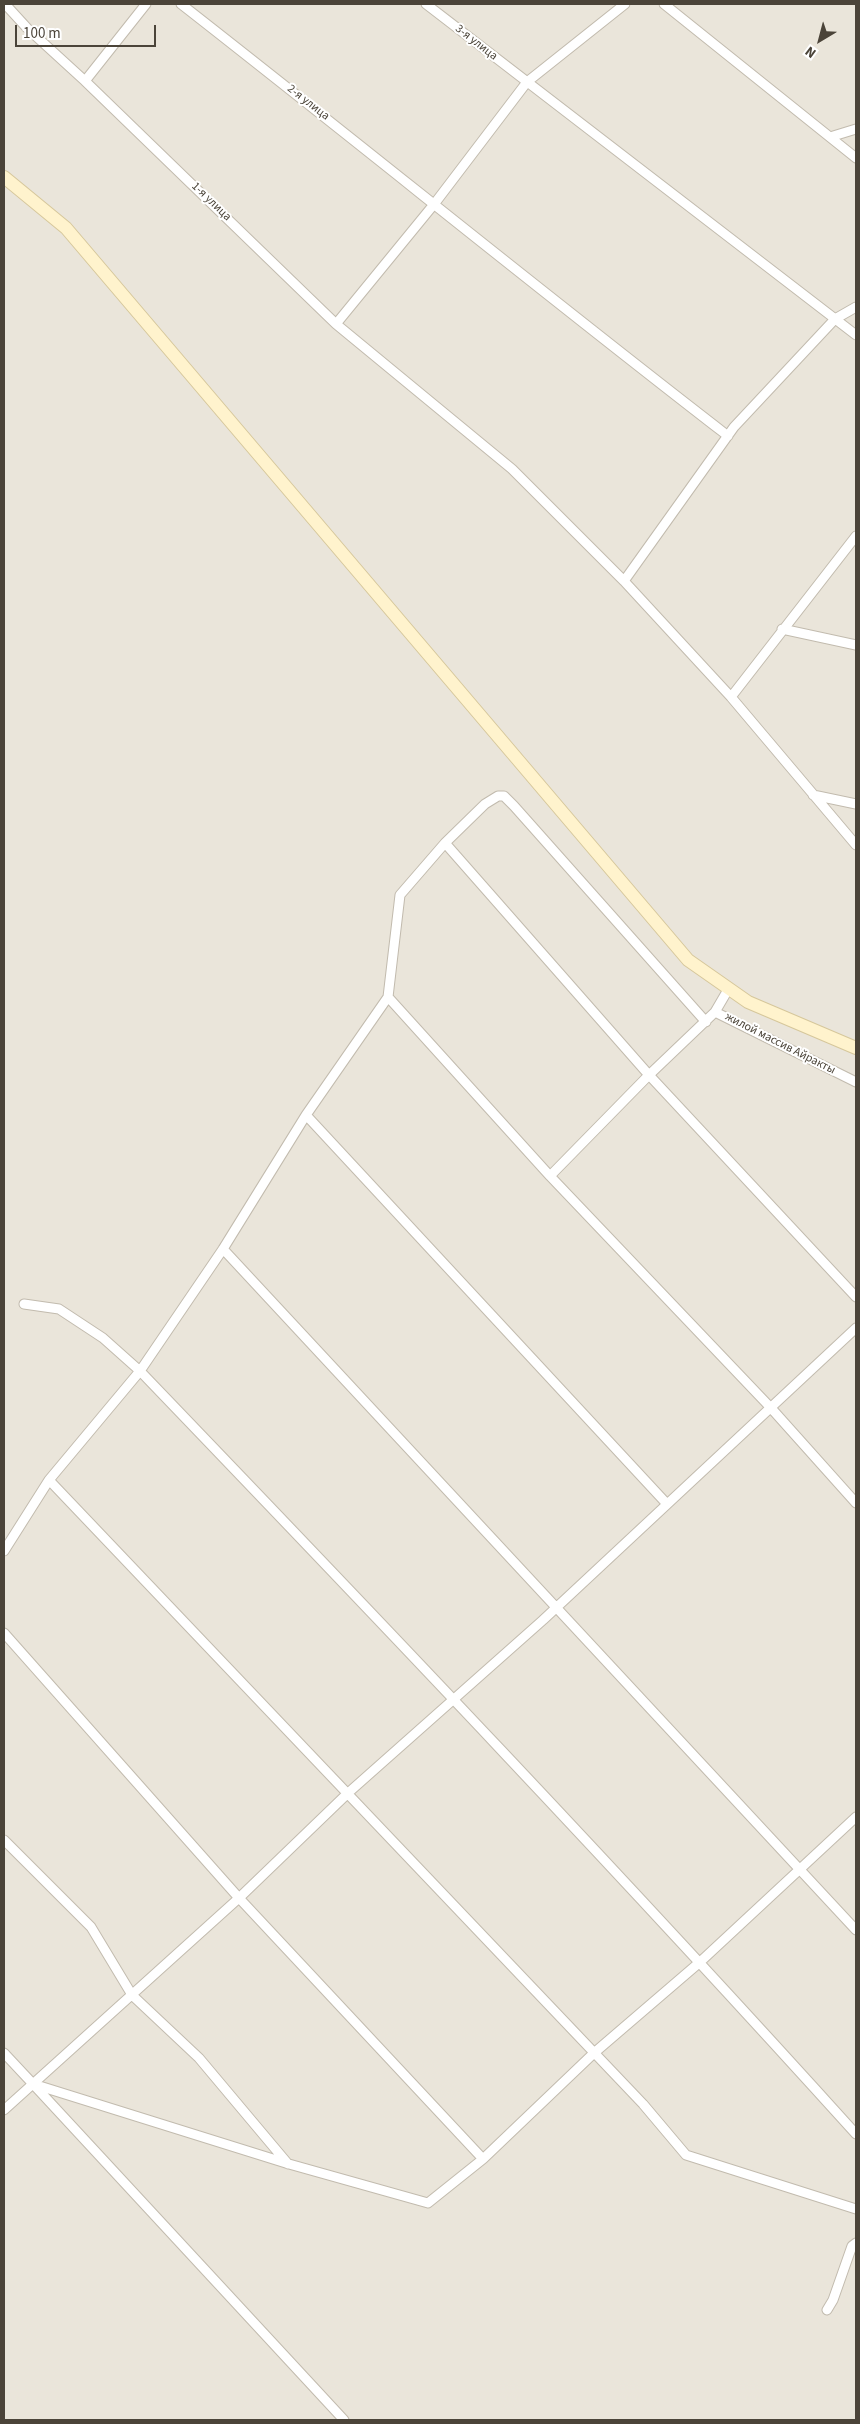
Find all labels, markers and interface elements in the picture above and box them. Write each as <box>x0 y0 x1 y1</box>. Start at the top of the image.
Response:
scale bar <box>18 15 159 47</box>
north arrow <box>795 15 845 65</box>
street label: 3-я улица <box>452 22 500 64</box>
text: 100 m <box>23 23 61 44</box>
text: N <box>801 41 821 63</box>
street label: 2-я улица <box>284 82 332 124</box>
street label: 1-я улица <box>188 180 234 224</box>
street label: жилой массив Айракты <box>722 1010 838 1078</box>

